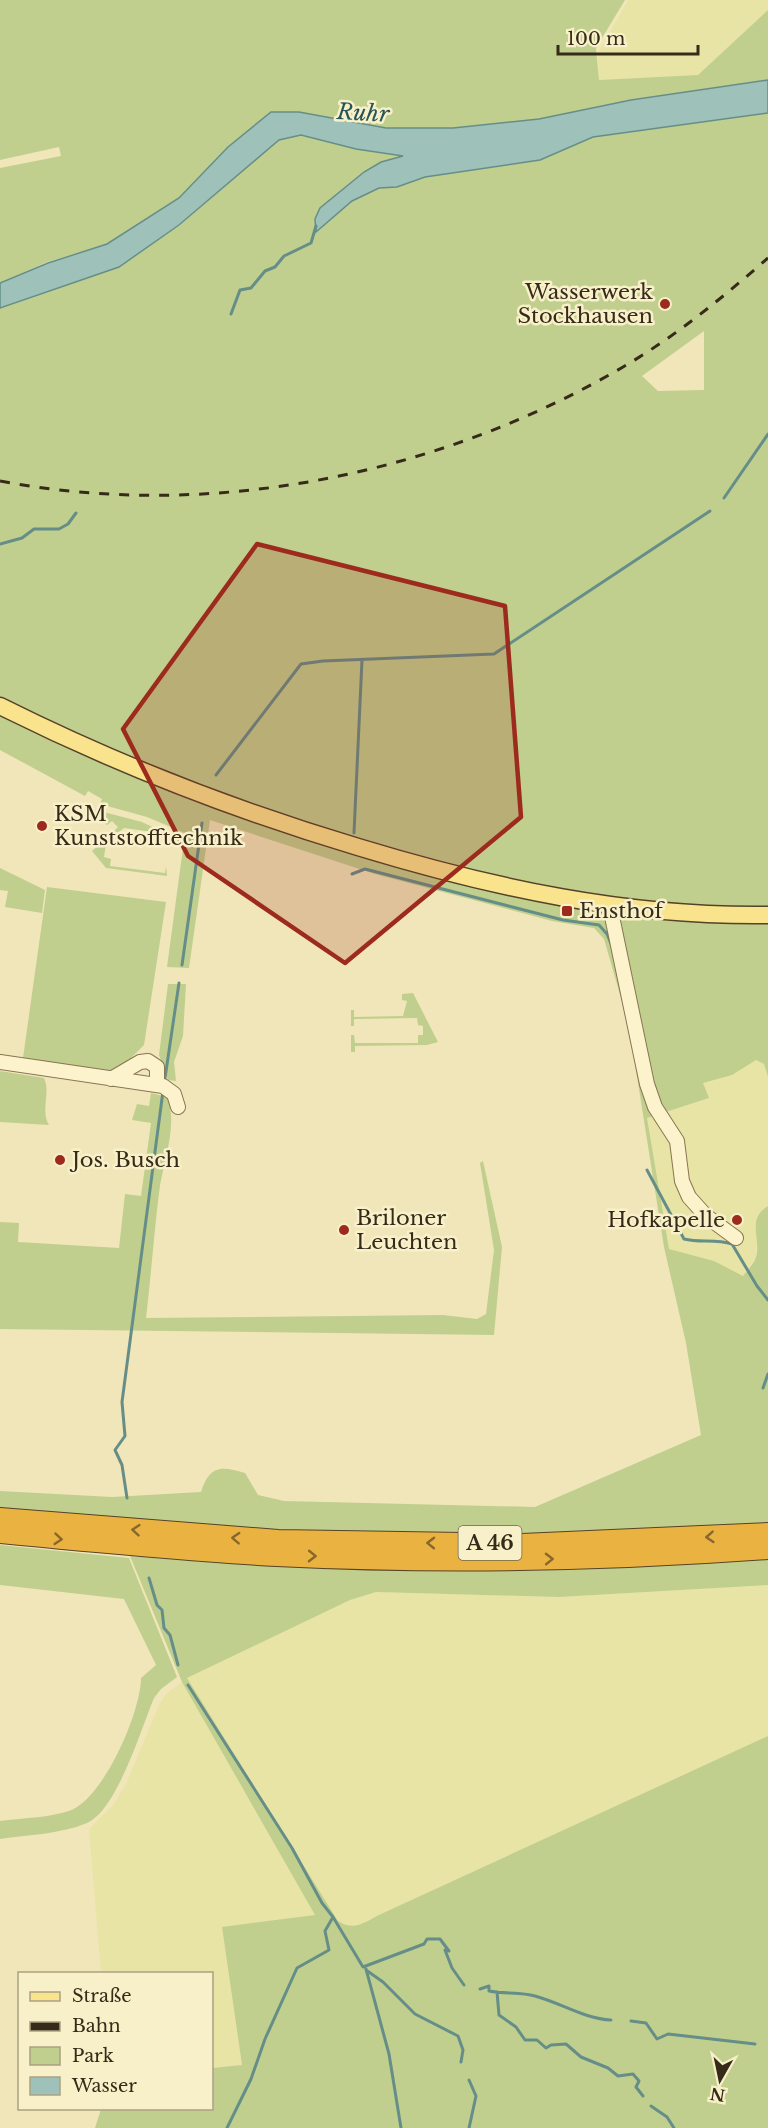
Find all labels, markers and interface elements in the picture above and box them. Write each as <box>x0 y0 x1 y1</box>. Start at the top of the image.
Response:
scale bar <box>558 18 698 56</box>
text: 100 m <box>567 28 625 50</box>
water label: Ruhr <box>335 98 391 128</box>
place label: Wasserwerk Stockhausen <box>518 279 653 329</box>
marker: Wasserwerk Stockhausen <box>658 297 672 311</box>
place label: KSM Kunststofftechnik <box>54 801 243 851</box>
marker: KSM Kunststofftechnik <box>35 819 49 833</box>
place label: Ensthof <box>579 898 665 924</box>
marker: Ensthof <box>560 904 574 918</box>
place label: Jos. Busch <box>69 1147 180 1173</box>
marker: Jos. Busch <box>53 1153 67 1167</box>
place label: Briloner Leuchten <box>356 1205 458 1255</box>
place label: Hofkapelle <box>607 1207 725 1233</box>
marker: Hofkapelle <box>730 1213 744 1227</box>
marker: Briloner Leuchten <box>337 1223 351 1237</box>
one-way arrow <box>131 1524 140 1537</box>
road number: A 46 <box>458 1526 522 1560</box>
one-way arrow <box>705 1530 714 1543</box>
one-way arrow <box>54 1532 63 1545</box>
one-way arrow <box>231 1532 240 1545</box>
one-way arrow <box>426 1536 435 1549</box>
one-way arrow <box>307 1550 316 1562</box>
one-way arrow <box>544 1552 553 1565</box>
legend <box>18 1972 213 2110</box>
text: Straße <box>72 1985 132 2007</box>
text: Bahn <box>72 2015 121 2037</box>
text: Park <box>72 2045 114 2067</box>
north arrow <box>690 2050 750 2110</box>
text: Wasser <box>71 2075 137 2097</box>
text: N <box>709 2084 727 2106</box>

